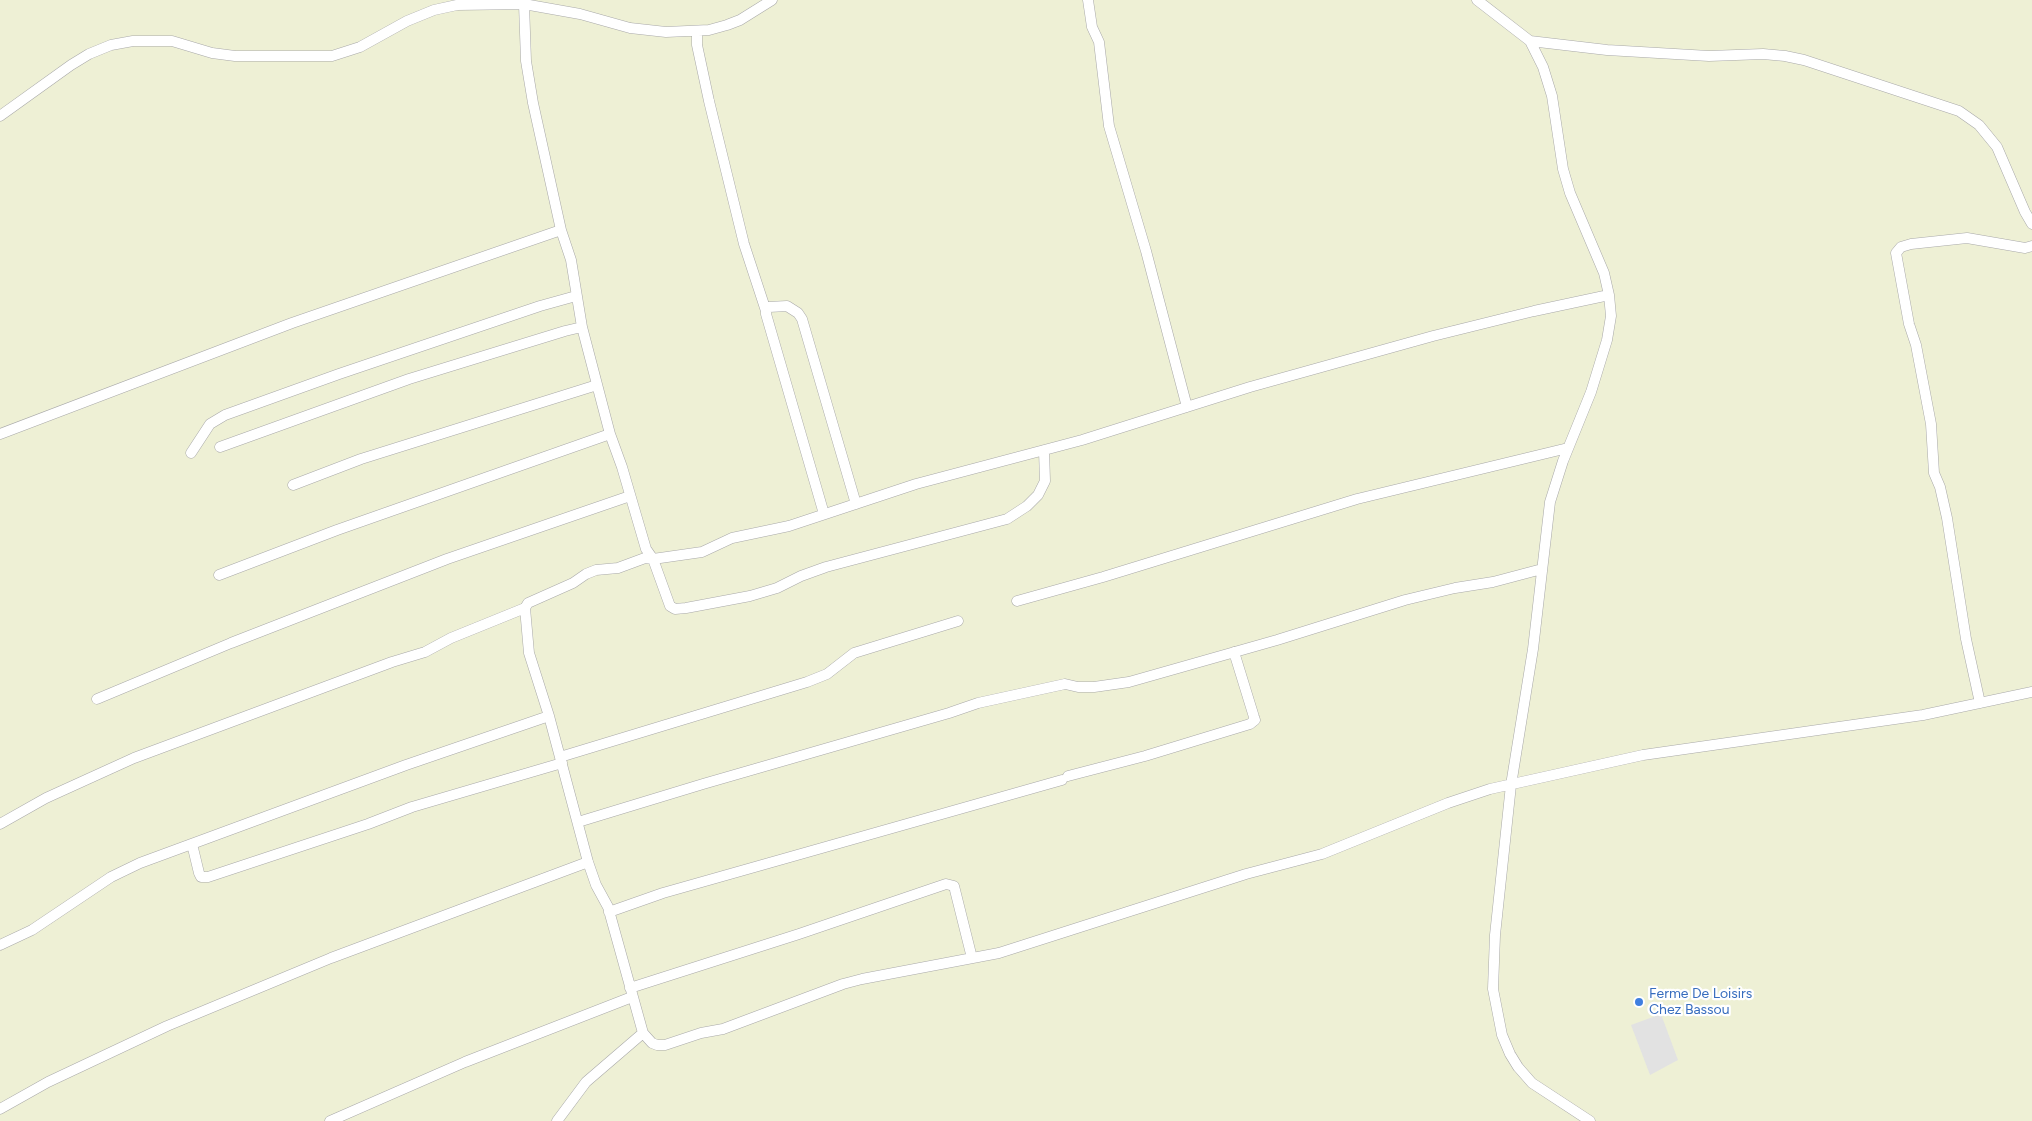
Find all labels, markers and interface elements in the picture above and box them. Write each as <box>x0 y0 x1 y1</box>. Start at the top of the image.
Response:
place label: Ferme De Loisirs Chez Bassou <box>1649 986 1752 1019</box>
marker: Ferme De Loisirs Chez Bassou <box>1633 996 1645 1008</box>

